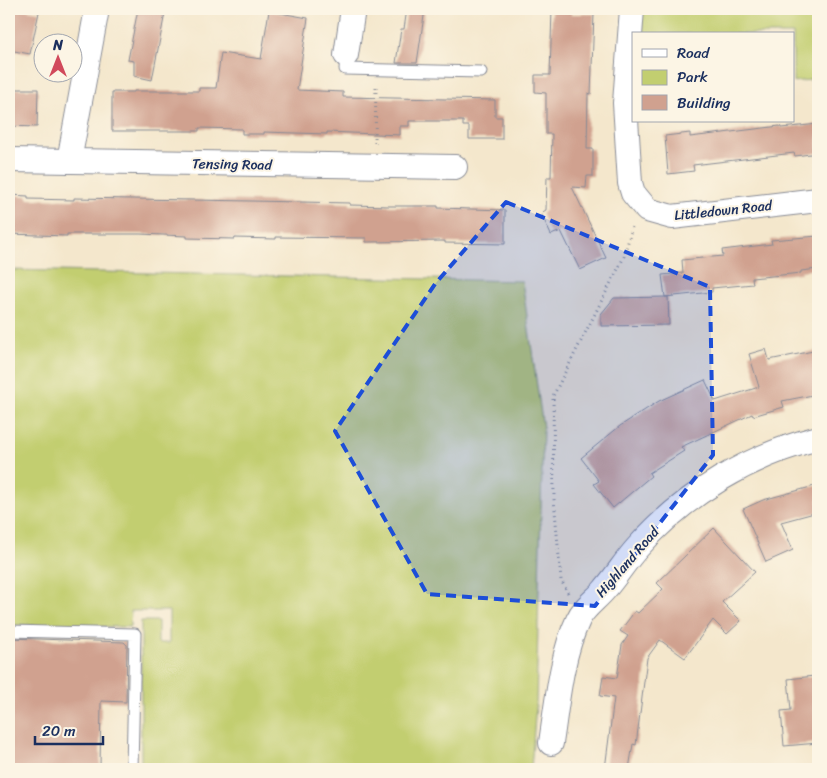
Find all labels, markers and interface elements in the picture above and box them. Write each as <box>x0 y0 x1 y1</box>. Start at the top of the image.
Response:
north arrow <box>32 32 82 82</box>
legend <box>632 32 794 122</box>
text: N <box>52 33 63 58</box>
text: Road <box>677 40 710 66</box>
text: Park <box>677 64 708 90</box>
text: Building <box>677 90 731 116</box>
street label: Tensing Road <box>192 151 274 178</box>
street label: Littledown Road <box>673 193 775 228</box>
street label: Highland Road <box>589 520 667 604</box>
scale bar <box>35 713 102 745</box>
text: 20 m <box>42 718 76 744</box>

